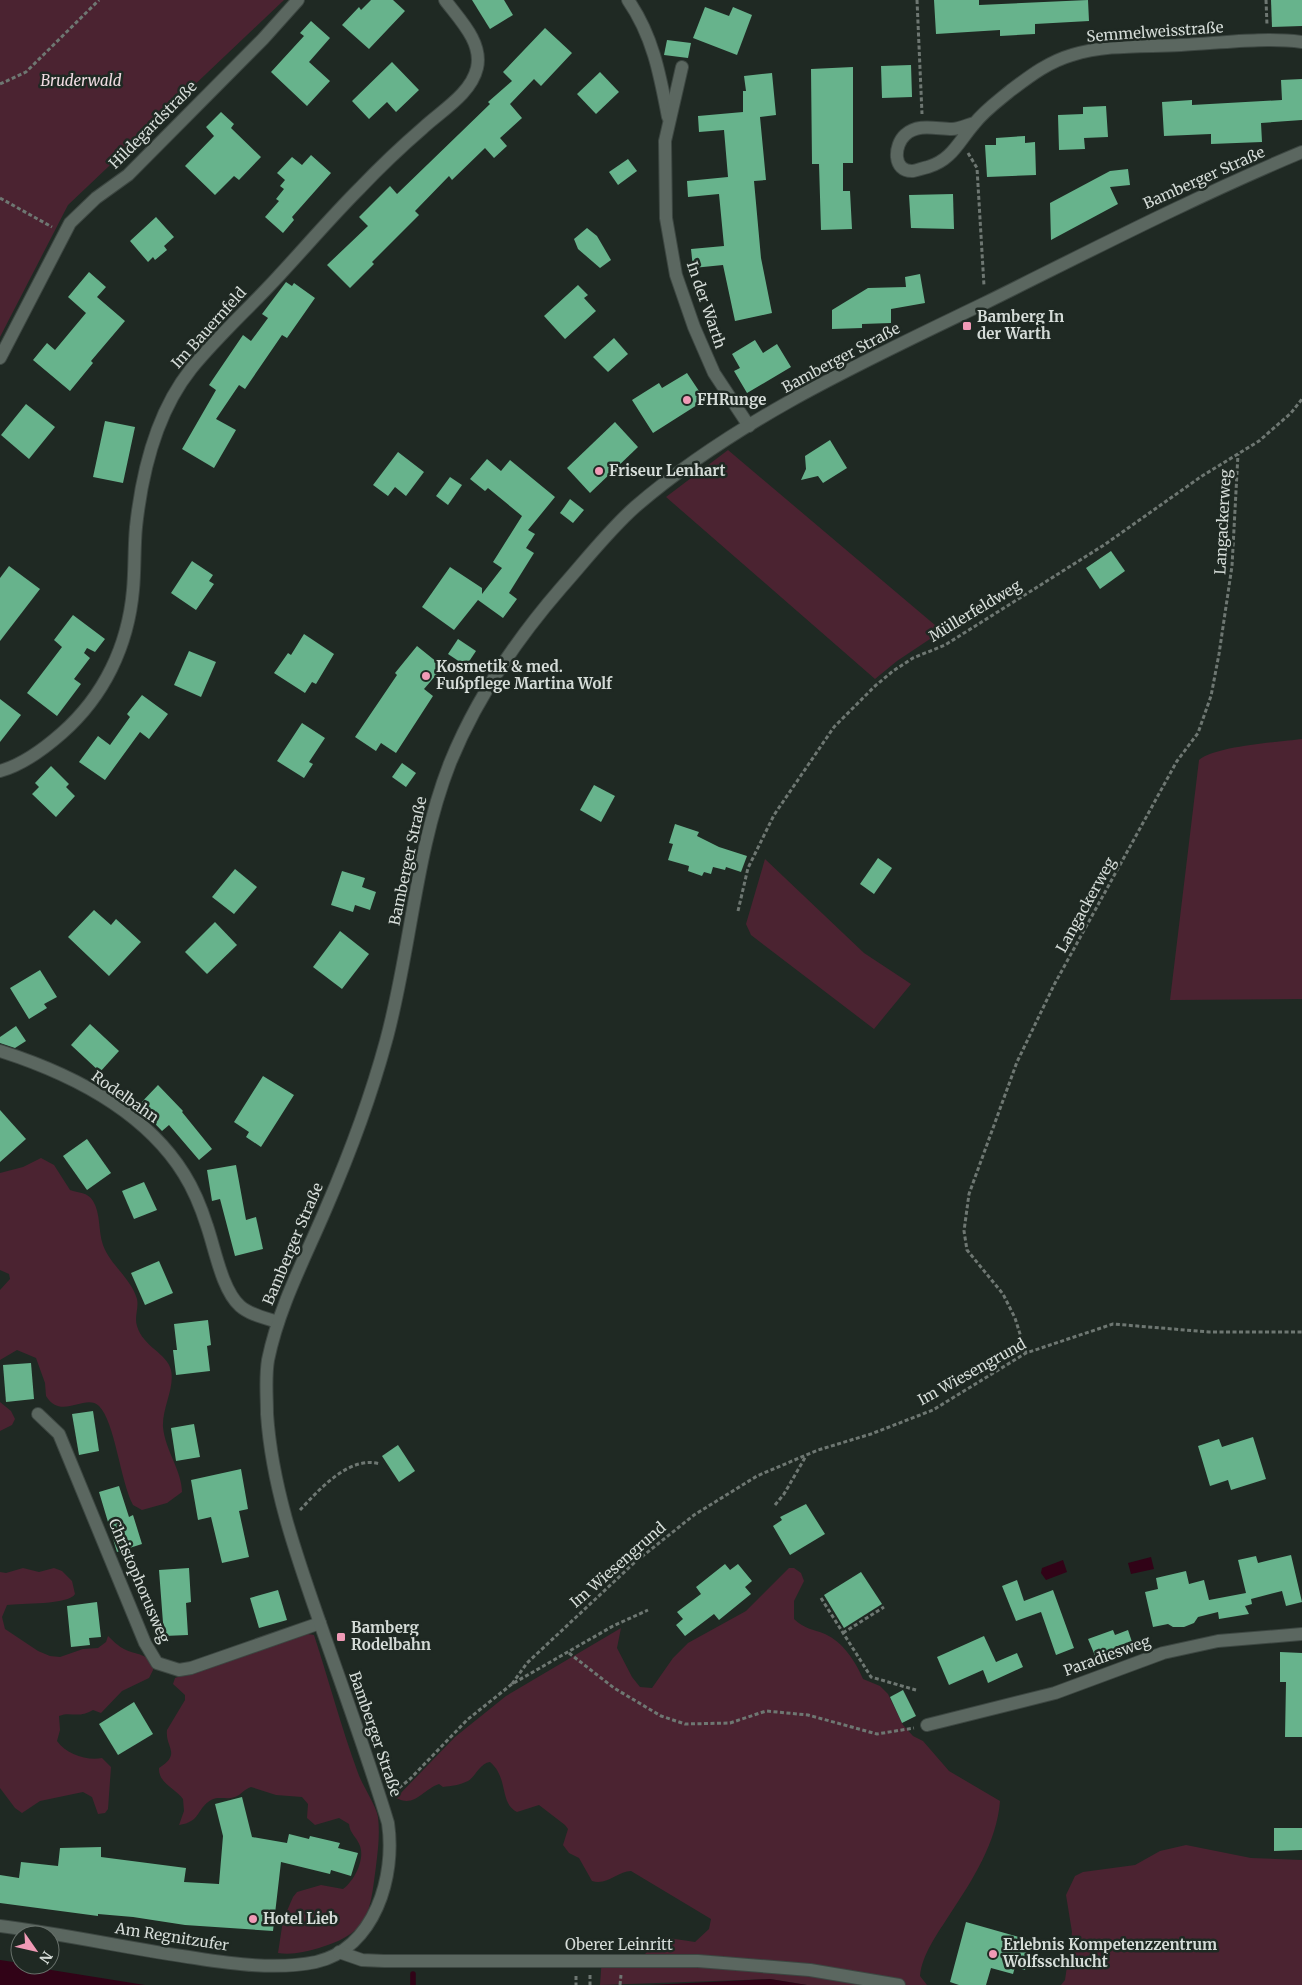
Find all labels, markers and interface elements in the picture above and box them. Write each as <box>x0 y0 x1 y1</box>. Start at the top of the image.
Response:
street label: Semmelweisstraße <box>1086 17 1224 46</box>
park label: Bruderwald <box>40 71 122 90</box>
street label: Hildegardstraße <box>105 77 201 173</box>
street label: Bamberger Straße <box>1140 142 1268 213</box>
street label: In der Warth <box>683 259 730 351</box>
street label: Im Bauernfeld <box>167 283 250 372</box>
place label: Bamberg In der Warth <box>977 307 1064 343</box>
street label: Bamberger Straße <box>778 318 903 397</box>
marker: Bamberg In der Warth <box>961 320 973 332</box>
place label: FHRunge <box>697 390 766 409</box>
marker: FHRunge <box>681 394 693 406</box>
place label: Friseur Lenhart <box>609 461 725 480</box>
marker: Friseur Lenhart <box>593 465 605 477</box>
street label: Langackerweg <box>1210 469 1235 575</box>
street label: Müllerfeldweg <box>925 576 1024 646</box>
place label: Kosmetik & med. Fußpflege Martina Wolf <box>436 657 613 693</box>
marker: Kosmetik & med. Fußpflege Martina Wolf <box>420 670 432 682</box>
street label: Bamberger Straße <box>385 795 430 927</box>
street label: Langackerweg <box>1052 854 1120 956</box>
street label: Rodelbahn <box>88 1066 163 1127</box>
street label: Bamberger Straße <box>258 1180 327 1308</box>
street label: Im Wiesengrund <box>914 1334 1029 1409</box>
street label: Christophorusweg <box>105 1516 174 1646</box>
street label: Im Wiesengrund <box>566 1518 669 1611</box>
place label: Bamberg Rodelbahn <box>351 1618 431 1654</box>
marker: Bamberg Rodelbahn <box>335 1631 347 1643</box>
street label: Paradiesweg <box>1061 1631 1153 1680</box>
street label: Bamberger Straße <box>345 1669 406 1799</box>
place label: Hotel Lieb <box>263 1909 338 1928</box>
marker: Hotel Lieb <box>247 1913 259 1925</box>
street label: Am Regnitzufer <box>113 1918 230 1955</box>
north arrow <box>10 1925 60 1975</box>
street label: Oberer Leinritt <box>565 1935 673 1954</box>
place label: Erlebnis Kompetenzzentrum Wolfsschlucht <box>1002 1935 1217 1971</box>
text: N <box>35 1948 56 1967</box>
marker: Erlebnis Kompetenzzentrum Wolfsschlucht <box>987 1948 999 1960</box>

